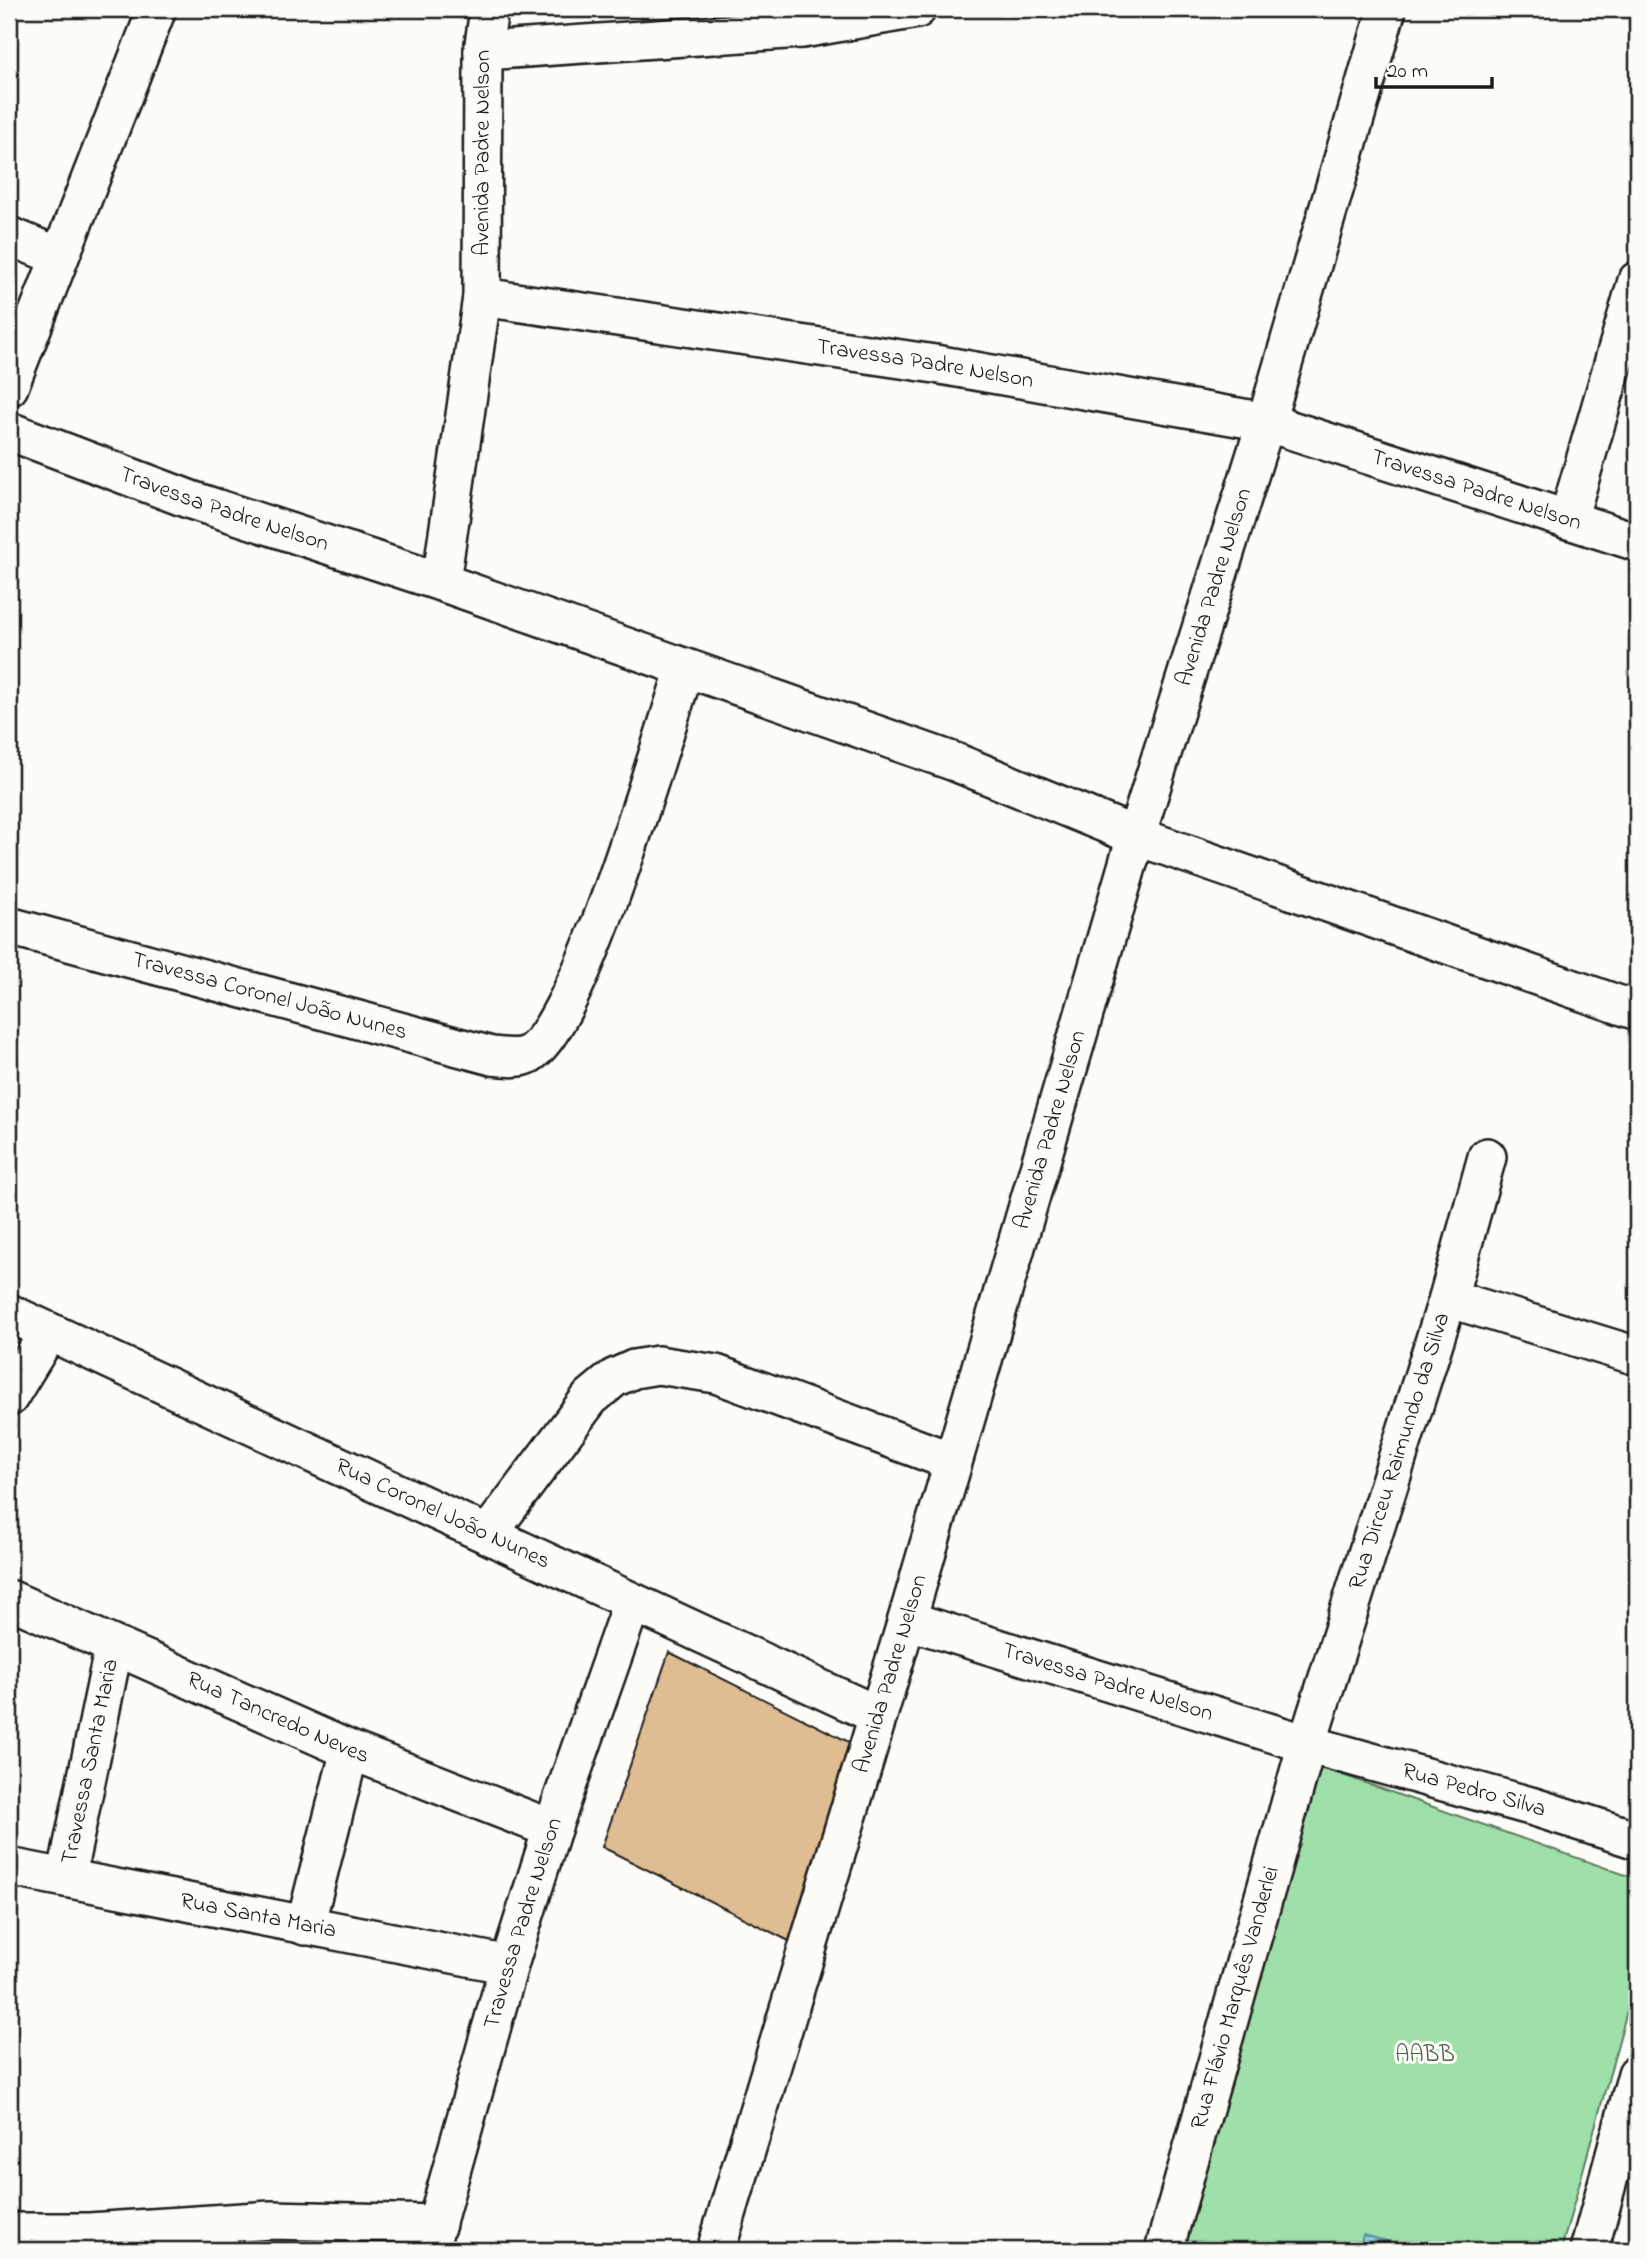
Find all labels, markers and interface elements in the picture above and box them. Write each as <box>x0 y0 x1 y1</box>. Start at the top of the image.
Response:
scale bar <box>1376 46 1492 90</box>
street label: Avenida Padre Nelson <box>466 50 500 256</box>
text: 20 m <box>1387 57 1428 87</box>
street label: Travessa Padre Nelson <box>814 330 1036 397</box>
street label: Travessa Padre Nelson <box>1367 441 1586 539</box>
street label: Travessa Padre Nelson <box>115 458 333 561</box>
street label: Avenida Padre Nelson <box>1168 484 1261 690</box>
street label: Travessa Coronel João Nunes <box>128 943 411 1049</box>
street label: Avenida Padre Nelson <box>1005 1026 1095 1233</box>
street label: Rua Dirceu Raimundo da Silva <box>1340 1308 1459 1594</box>
street label: Rua Coronel João Nunes <box>330 1450 556 1578</box>
street label: Avenida Padre Nelson <box>845 1571 936 1777</box>
street label: Travessa Padre Nelson <box>998 1634 1217 1730</box>
street label: Travessa Santa Maria <box>53 1656 127 1867</box>
street label: Rua Tancredo Neves <box>181 1663 374 1772</box>
street label: Rua Pedro Silva <box>1398 1755 1550 1826</box>
street label: Travessa Padre Nelson <box>475 1813 571 2033</box>
street label: Rua Flávio Marquês Vanderlei <box>1182 1862 1288 2133</box>
street label: Rua Santa Maria <box>177 1884 339 1947</box>
park label: AABB <box>1395 2039 1455 2072</box>

